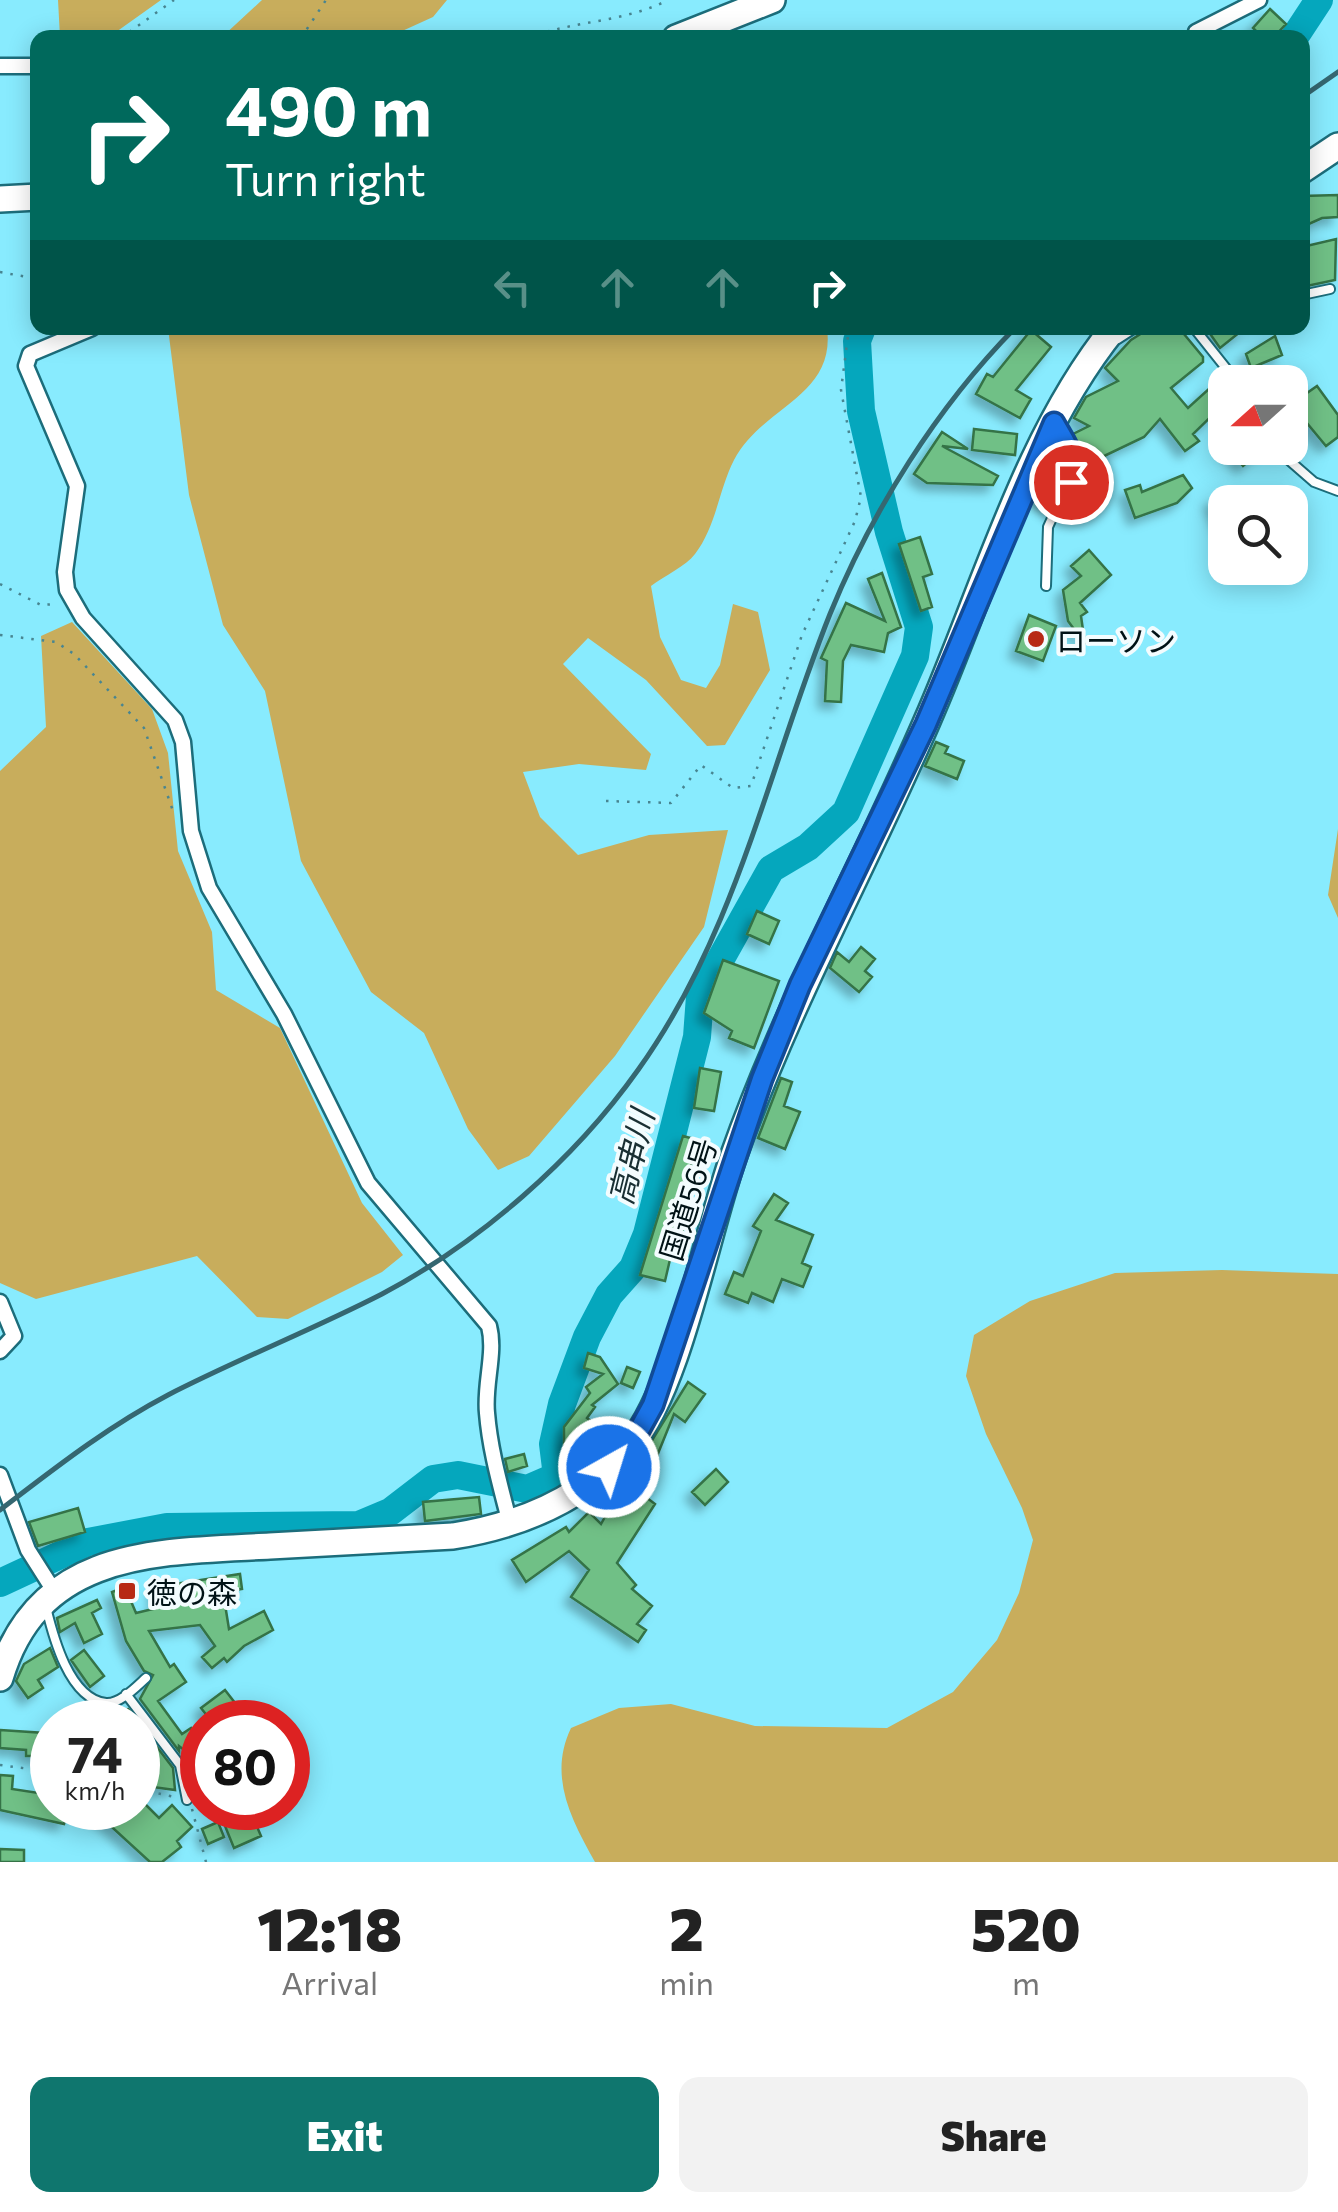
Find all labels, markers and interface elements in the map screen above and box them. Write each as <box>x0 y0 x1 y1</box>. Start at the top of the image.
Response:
text: 490 m <box>225 65 432 150</box>
icon: right <box>60 70 190 200</box>
text: Turn right <box>225 150 426 205</box>
icon: left <box>485 260 540 315</box>
icon: ahead <box>590 260 645 315</box>
icon: ahead <box>695 260 750 315</box>
icon: right <box>800 260 855 315</box>
north arrow <box>1208 365 1308 465</box>
map controls <box>1208 365 1308 585</box>
pin <box>1029 440 1114 525</box>
icon: arrive <box>1044 455 1099 510</box>
button: search <box>1208 485 1308 585</box>
place label: ローソン <box>1056 621 1176 658</box>
marker: ローソン <box>1025 628 1047 650</box>
water label: 高串川 <box>599 1103 662 1208</box>
street label: 国道56号 <box>651 1134 723 1264</box>
position arrow <box>557 1415 661 1519</box>
place label: 徳の森 <box>147 1573 237 1610</box>
marker: 徳の森 <box>116 1580 138 1602</box>
speed limit sign: 80 <box>180 1700 310 1830</box>
text: 74 <box>67 1722 123 1783</box>
text: km/h <box>65 1775 125 1805</box>
text: 12:18 <box>257 1890 402 1963</box>
text: 2 <box>669 1890 704 1963</box>
text: 520 <box>971 1890 1081 1963</box>
text: Arrival <box>281 1962 378 2002</box>
text: min <box>659 1962 714 2002</box>
text: m <box>1012 1962 1040 2002</box>
button: Exit <box>30 2077 659 2192</box>
button: Share <box>679 2077 1308 2192</box>

